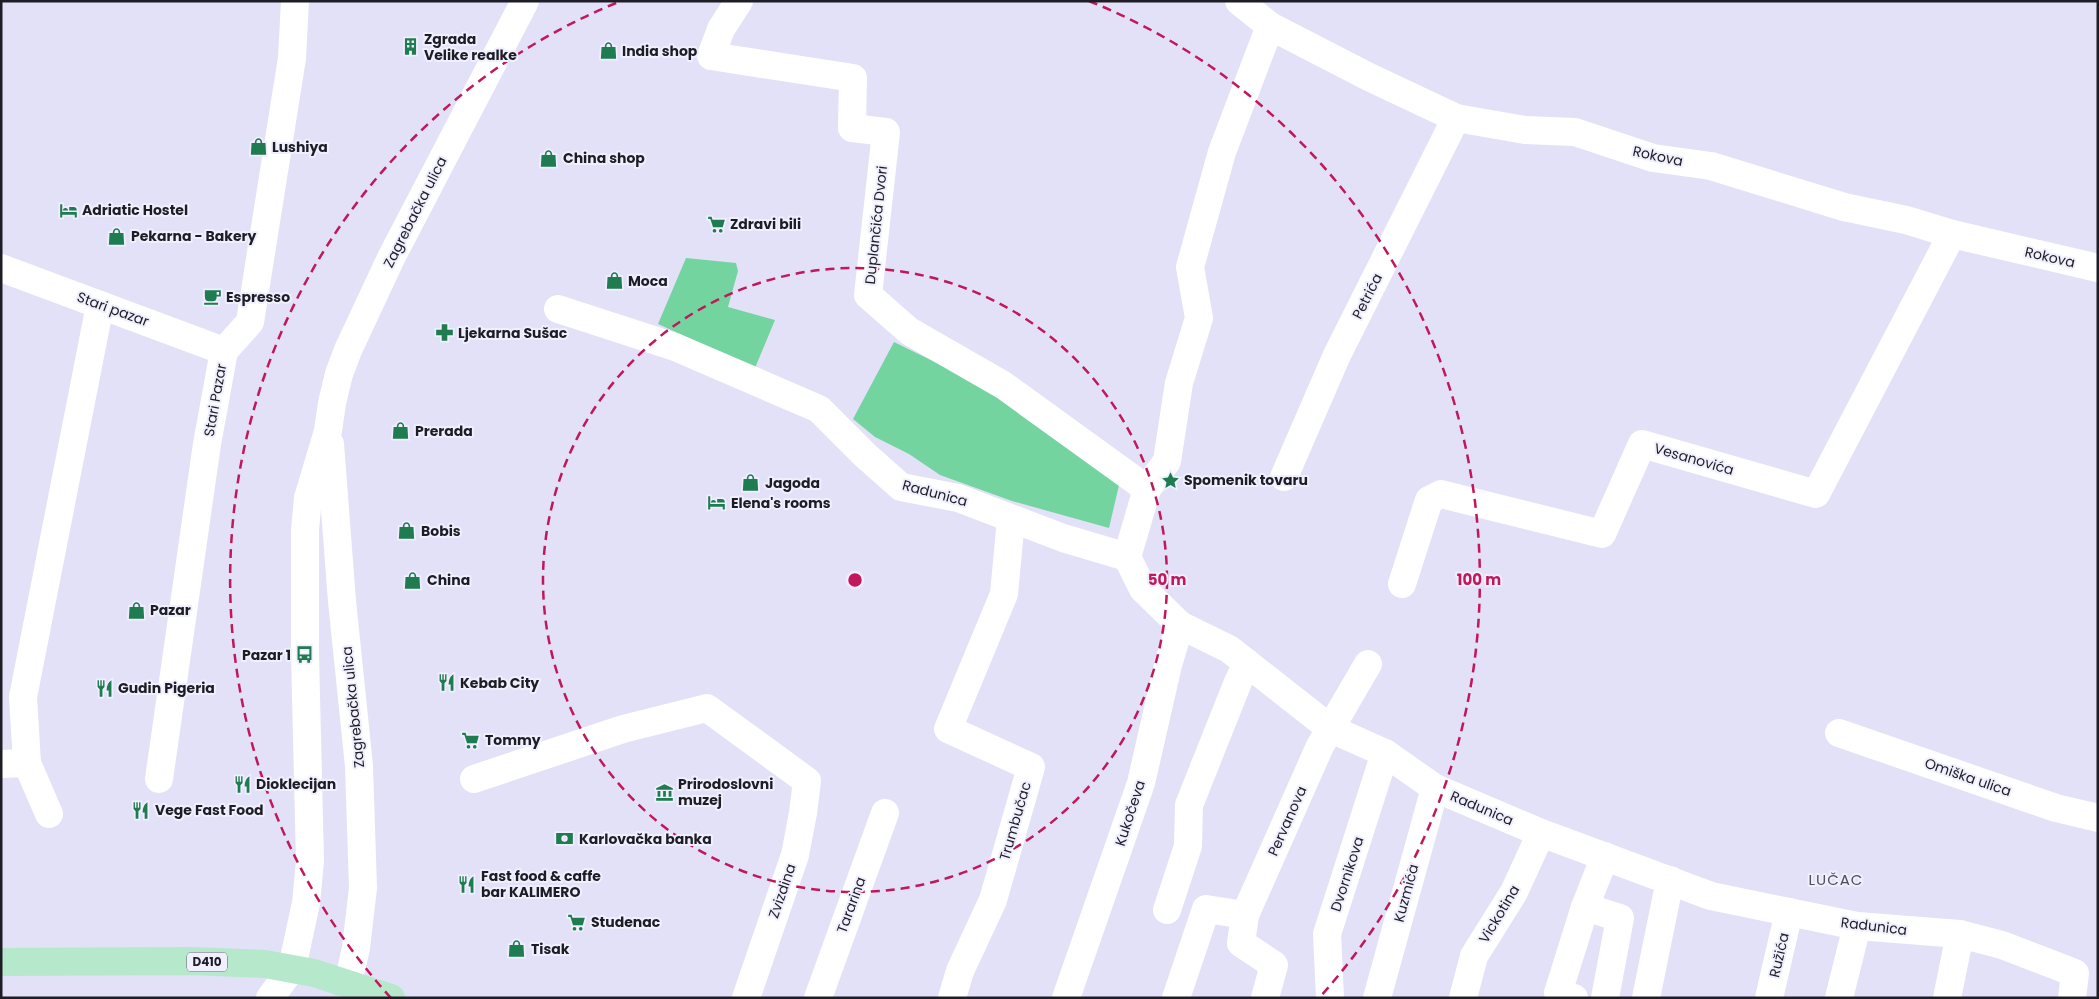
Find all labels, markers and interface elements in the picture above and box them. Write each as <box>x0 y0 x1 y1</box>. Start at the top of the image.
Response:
place label: Zgrada Velike realke <box>424 29 517 65</box>
building icon: Zgrada Velike realke <box>400 37 420 57</box>
shop icon: India shop <box>598 41 618 61</box>
place label: India shop <box>622 41 698 61</box>
shop icon: Lushiya <box>248 137 268 157</box>
place label: Lushiya <box>272 137 328 157</box>
street label: Rokova <box>1631 141 1685 171</box>
shop icon: China shop <box>539 148 559 168</box>
place label: China shop <box>563 148 645 168</box>
street label: Zagrebačka ulica <box>378 153 452 271</box>
street label: Duplančića Dvori <box>860 165 892 285</box>
hotel icon: Adriatic Hostel <box>58 200 78 220</box>
place label: Adriatic Hostel <box>82 200 188 220</box>
supermarket icon: Zdravi bili <box>706 214 726 234</box>
place label: Zdravi bili <box>730 214 801 234</box>
shop icon: Pekarna - Bakery <box>107 226 127 246</box>
place label: Pekarna - Bakery <box>131 226 257 246</box>
street label: Rokova <box>2023 242 2077 272</box>
street label: Petrića <box>1347 270 1387 322</box>
shop icon: Moca <box>604 271 624 291</box>
place label: Moca <box>628 271 668 291</box>
street label: Stari pazar <box>74 287 152 331</box>
cafe icon: Espresso <box>202 287 222 307</box>
place label: Espresso <box>226 287 290 307</box>
pharmacy icon: Ljekarna Sušac <box>434 323 454 343</box>
place label: Ljekarna Sušac <box>458 323 568 343</box>
street label: Stari Pazar <box>199 362 231 438</box>
shop icon: Prerada <box>391 421 411 441</box>
place label: Prerada <box>415 421 473 441</box>
street label: Vesanovića <box>1652 438 1736 480</box>
place icon: Spomenik tovaru <box>1160 470 1180 490</box>
place label: Spomenik tovaru <box>1184 470 1308 490</box>
shop icon: Jagoda <box>741 473 761 493</box>
place label: Jagoda <box>765 473 820 493</box>
street label: Radunica <box>900 475 970 511</box>
hotel icon: Elena's rooms <box>707 493 727 513</box>
place label: Elena's rooms <box>731 493 831 513</box>
shop icon: Bobis <box>397 521 417 541</box>
place label: Bobis <box>421 521 461 541</box>
text: 50 m <box>1148 569 1186 590</box>
text: 100 m <box>1457 569 1501 590</box>
shop icon: China <box>403 570 423 590</box>
place label: China <box>427 570 470 590</box>
centre of rings <box>846 571 864 589</box>
shop icon: Pazar <box>126 600 146 620</box>
place label: Pazar <box>150 600 191 620</box>
place label: Pazar 1 <box>242 645 291 665</box>
bus stop icon: Pazar 1 <box>295 645 315 665</box>
street label: Zagrebačka ulica <box>337 645 369 769</box>
restaurant icon: Kebab City <box>436 673 456 693</box>
place label: Kebab City <box>460 673 539 693</box>
restaurant icon: Gudin Pigeria <box>94 678 114 698</box>
place label: Gudin Pigeria <box>118 678 215 698</box>
supermarket icon: Tommy <box>461 730 481 750</box>
place label: Tommy <box>485 730 541 750</box>
street label: Omiška ulica <box>1922 753 2014 801</box>
restaurant icon: Dioklecijan <box>232 774 252 794</box>
place label: Dioklecijan <box>256 774 336 794</box>
place label: Prirodoslovni muzej <box>678 774 773 810</box>
street label: Kukočeva <box>1110 778 1150 848</box>
street label: Trumbučac <box>994 779 1036 863</box>
museum icon: Prirodoslovni muzej <box>654 782 674 802</box>
street label: Pervanova <box>1263 783 1311 859</box>
street label: Radunica <box>1447 786 1517 830</box>
restaurant icon: Vege Fast Food <box>131 800 151 820</box>
place label: Vege Fast Food <box>155 800 264 820</box>
bank icon: Karlovačka banka <box>555 829 575 849</box>
place label: Karlovačka banka <box>579 829 712 849</box>
street label: Dvornikova <box>1325 834 1369 914</box>
street label: Zvizdina <box>763 861 801 921</box>
street label: Kuzmića <box>1389 862 1423 924</box>
place label: Fast food & caffe bar KALIMERO <box>481 866 601 902</box>
district label: LUČAC <box>1809 869 1863 890</box>
restaurant icon: Fast food & caffe bar KALIMERO <box>457 874 477 894</box>
street label: Tararina <box>832 874 870 936</box>
street label: Vickotina <box>1474 881 1524 947</box>
supermarket icon: Studenac <box>567 912 587 932</box>
place label: Studenac <box>591 912 661 932</box>
street label: Radunica <box>1840 912 1908 940</box>
street label: Ružića <box>1764 931 1794 979</box>
shop icon: Tisak <box>507 939 527 959</box>
place label: Tisak <box>531 939 570 959</box>
road number: D410 <box>187 952 227 972</box>

